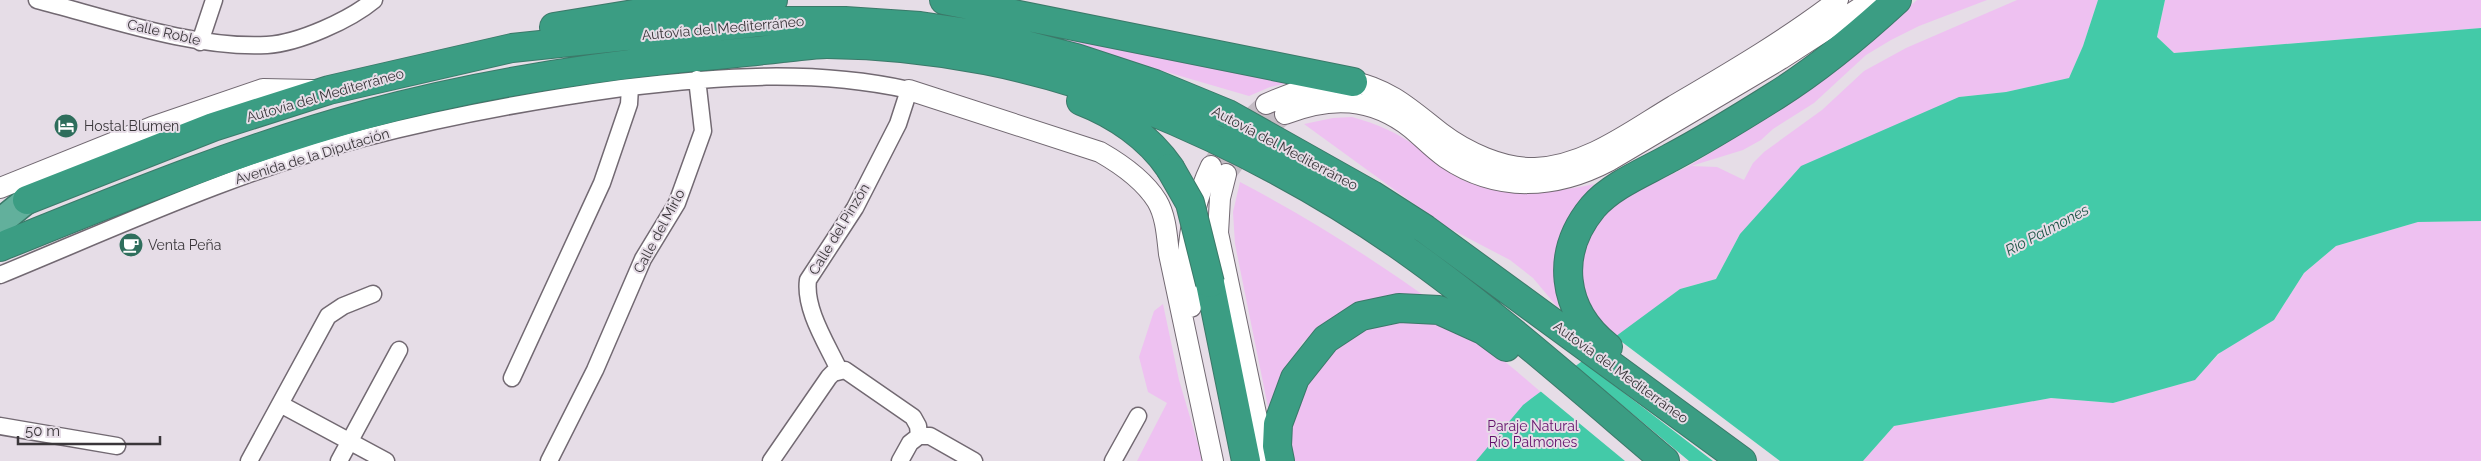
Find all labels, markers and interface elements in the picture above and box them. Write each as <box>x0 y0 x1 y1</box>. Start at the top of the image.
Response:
street label: Autovía del Mediterráneo <box>641 13 805 43</box>
street label: Calle Roble <box>126 16 202 48</box>
street label: Autovía del Mediterráneo <box>244 65 406 125</box>
street label: Autovía del Mediterráneo <box>1209 103 1361 193</box>
hotel icon: Hostal Blumen <box>53 113 79 139</box>
place label: Hostal Blumen <box>84 118 179 134</box>
street label: Avenida de la Diputación <box>233 125 391 187</box>
street label: Calle del Pinzón <box>805 180 873 278</box>
street label: Calle del Mirlo <box>630 186 688 276</box>
water label: Rio Palmones <box>2002 200 2092 260</box>
cafe icon: Venta Peña <box>118 232 144 258</box>
place label: Venta Peña <box>148 237 221 253</box>
street label: Autovía del Mediterráneo <box>1550 318 1692 426</box>
scale bar <box>18 414 160 446</box>
park label: Paraje Natural Río Palmones <box>1487 418 1579 450</box>
text: 50 m <box>25 422 60 440</box>

